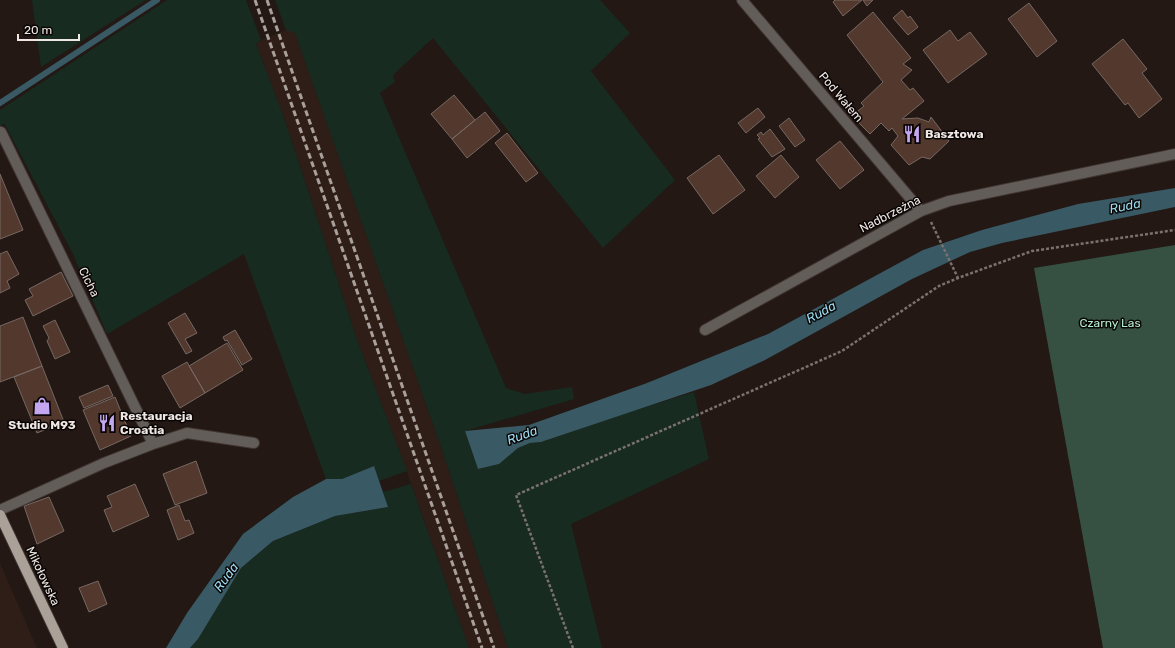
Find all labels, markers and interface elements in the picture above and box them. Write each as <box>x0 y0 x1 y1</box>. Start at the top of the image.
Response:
scale bar <box>18 16 79 42</box>
text: 20 m <box>24 23 52 37</box>
street label: Pod Wałem <box>816 69 866 125</box>
restaurant icon: Basztowa <box>902 124 922 144</box>
place label: Basztowa <box>925 127 983 141</box>
street label: Nadbrzeżna <box>857 193 923 235</box>
water label: Ruda <box>1108 196 1142 216</box>
street label: Cicha <box>76 265 102 299</box>
water label: Ruda <box>803 298 839 326</box>
park label: Czarny Las <box>1079 316 1141 330</box>
shop icon: Studio M93 <box>32 396 52 416</box>
place label: Restauracja Croatia <box>120 409 193 437</box>
restaurant icon: Restauracja Croatia <box>97 413 117 433</box>
place label: Studio M93 <box>8 418 76 432</box>
water label: Ruda <box>505 422 540 447</box>
street label: Mikołowska <box>23 544 63 608</box>
water label: Ruda <box>211 559 242 594</box>

